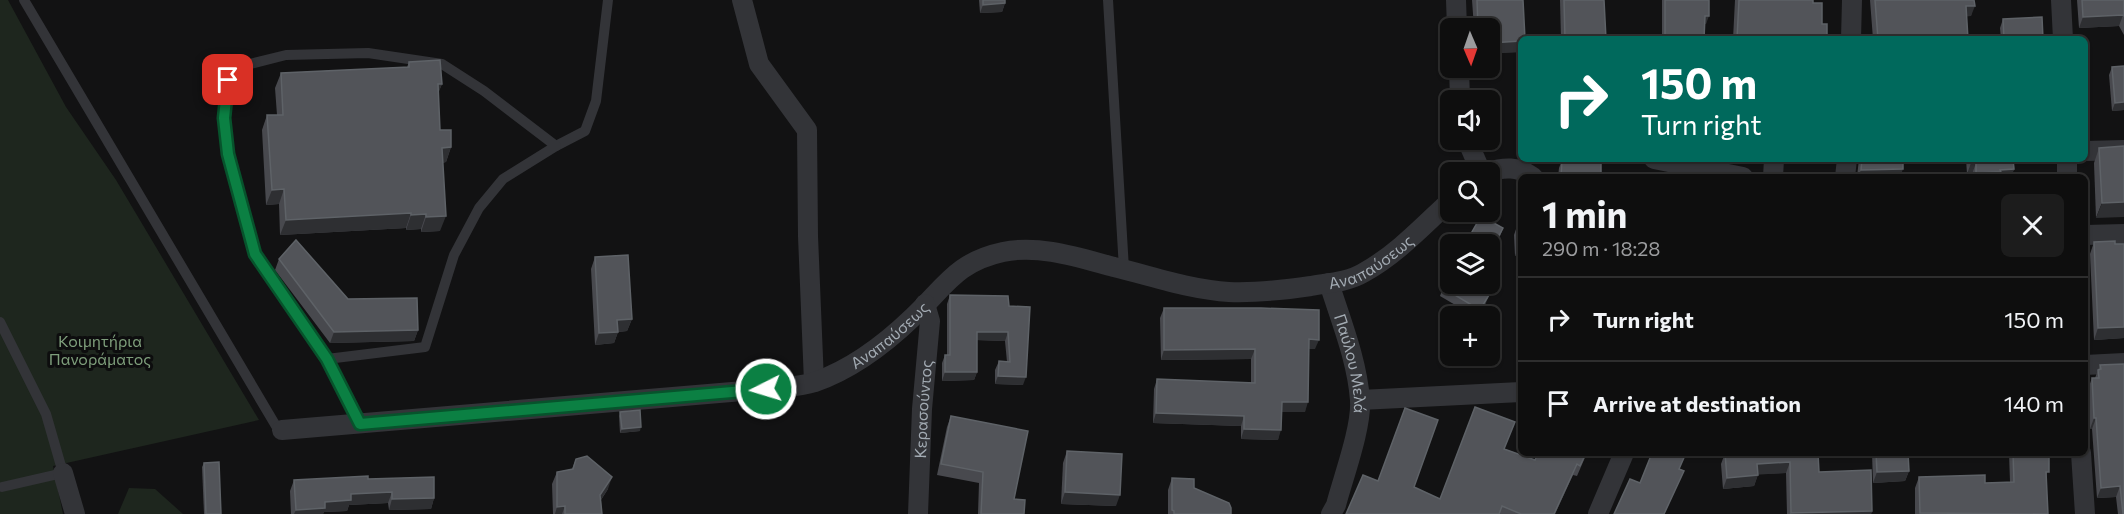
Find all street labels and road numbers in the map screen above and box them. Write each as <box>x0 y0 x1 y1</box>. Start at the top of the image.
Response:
street label: Αναπαύσεως <box>1327 230 1417 292</box>
street label: Αναπαύσεως <box>847 297 932 372</box>
street label: Παύλου Μελά <box>1331 311 1370 414</box>
street label: Κερασούντος <box>910 359 935 459</box>

